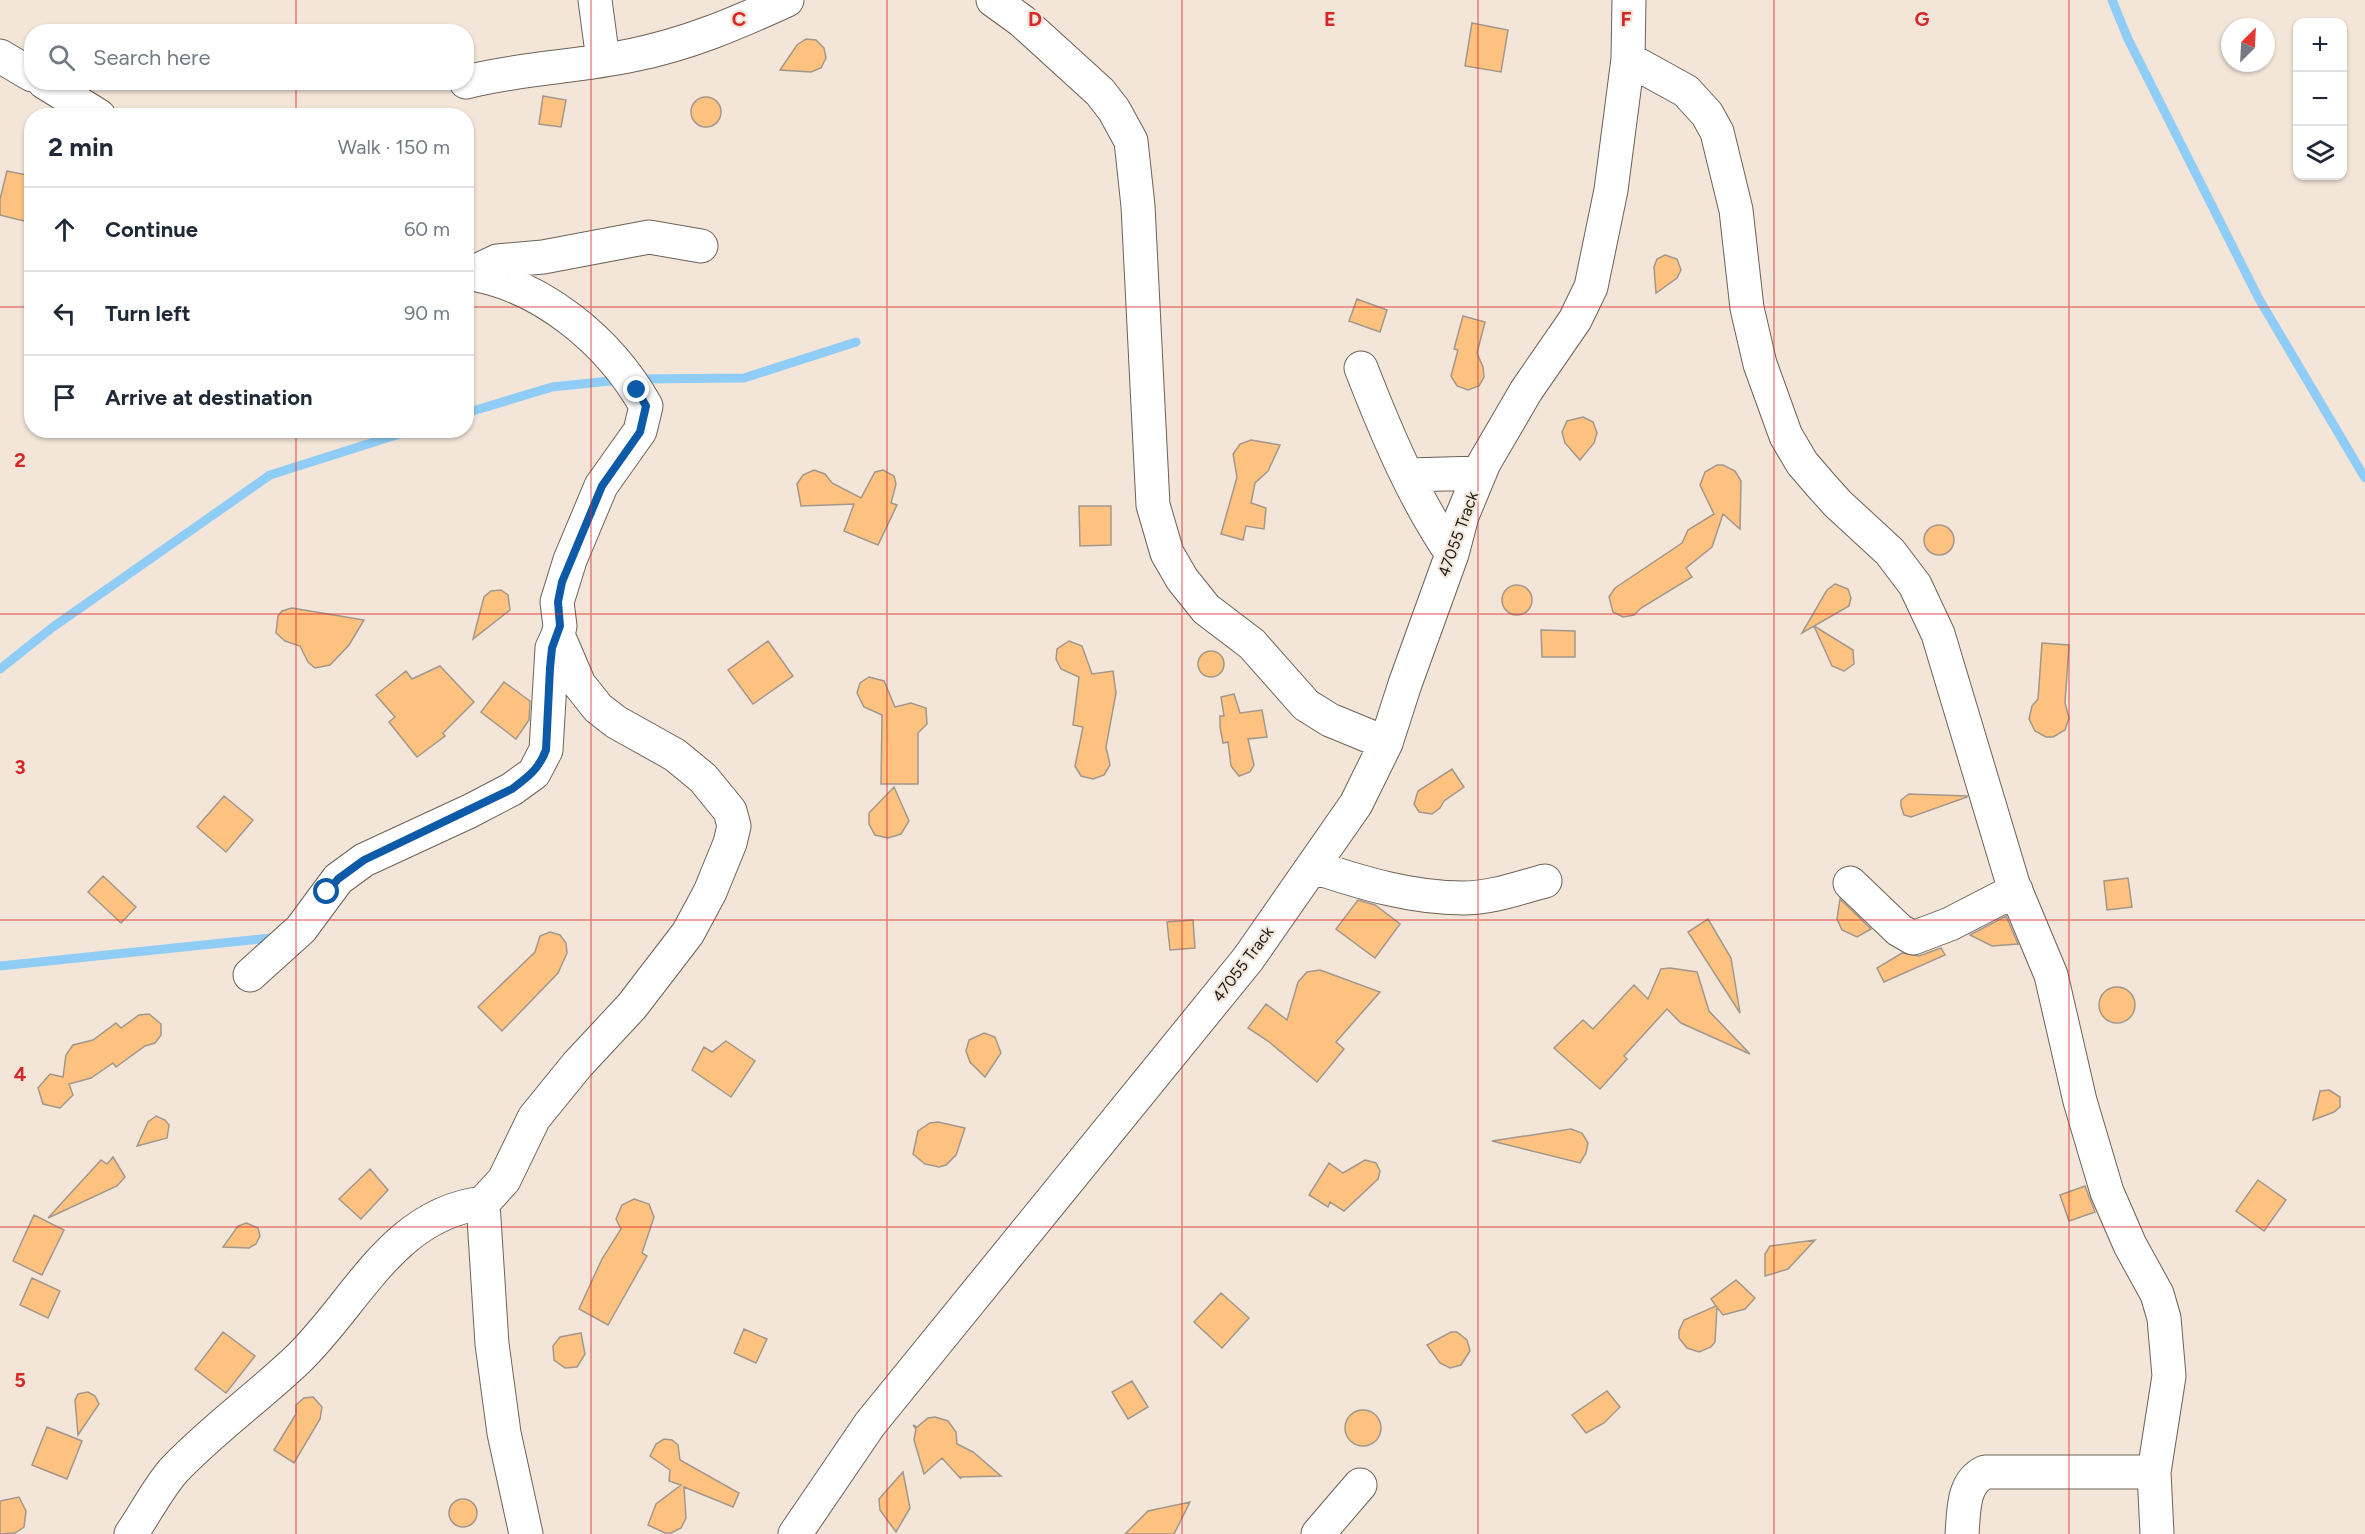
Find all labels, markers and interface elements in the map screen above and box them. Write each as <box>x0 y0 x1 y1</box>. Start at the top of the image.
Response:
text: C <box>732 7 746 31</box>
text: D <box>1028 7 1042 31</box>
text: E <box>1324 7 1336 31</box>
text: F <box>1620 7 1632 31</box>
text: G <box>1915 7 1930 31</box>
north arrow <box>2221 18 2275 72</box>
map controls <box>2293 18 2347 180</box>
button: + <box>2293 18 2347 72</box>
search box <box>24 24 474 90</box>
icon: search <box>45 41 78 74</box>
text: Search here <box>93 44 211 71</box>
button: − <box>2293 72 2347 126</box>
button: layers <box>2293 126 2347 180</box>
text: 2 min <box>48 131 114 163</box>
text: Walk · 150 m <box>338 135 450 159</box>
icon: ahead <box>48 213 81 246</box>
text: Continue <box>105 216 198 243</box>
text: 60 m <box>404 217 450 241</box>
icon: left <box>48 297 81 330</box>
text: Turn left <box>105 300 191 327</box>
text: 90 m <box>404 301 450 325</box>
route end <box>623 376 649 402</box>
icon: arrive <box>48 381 81 414</box>
text: Arrive at destination <box>105 384 313 411</box>
text: 2 <box>14 448 26 472</box>
street label: 47055 Track <box>1434 489 1482 579</box>
text: 3 <box>14 755 26 779</box>
route start <box>313 878 339 904</box>
street label: 47055 Track <box>1209 922 1278 1005</box>
text: 4 <box>14 1062 27 1086</box>
text: 5 <box>14 1368 26 1392</box>

